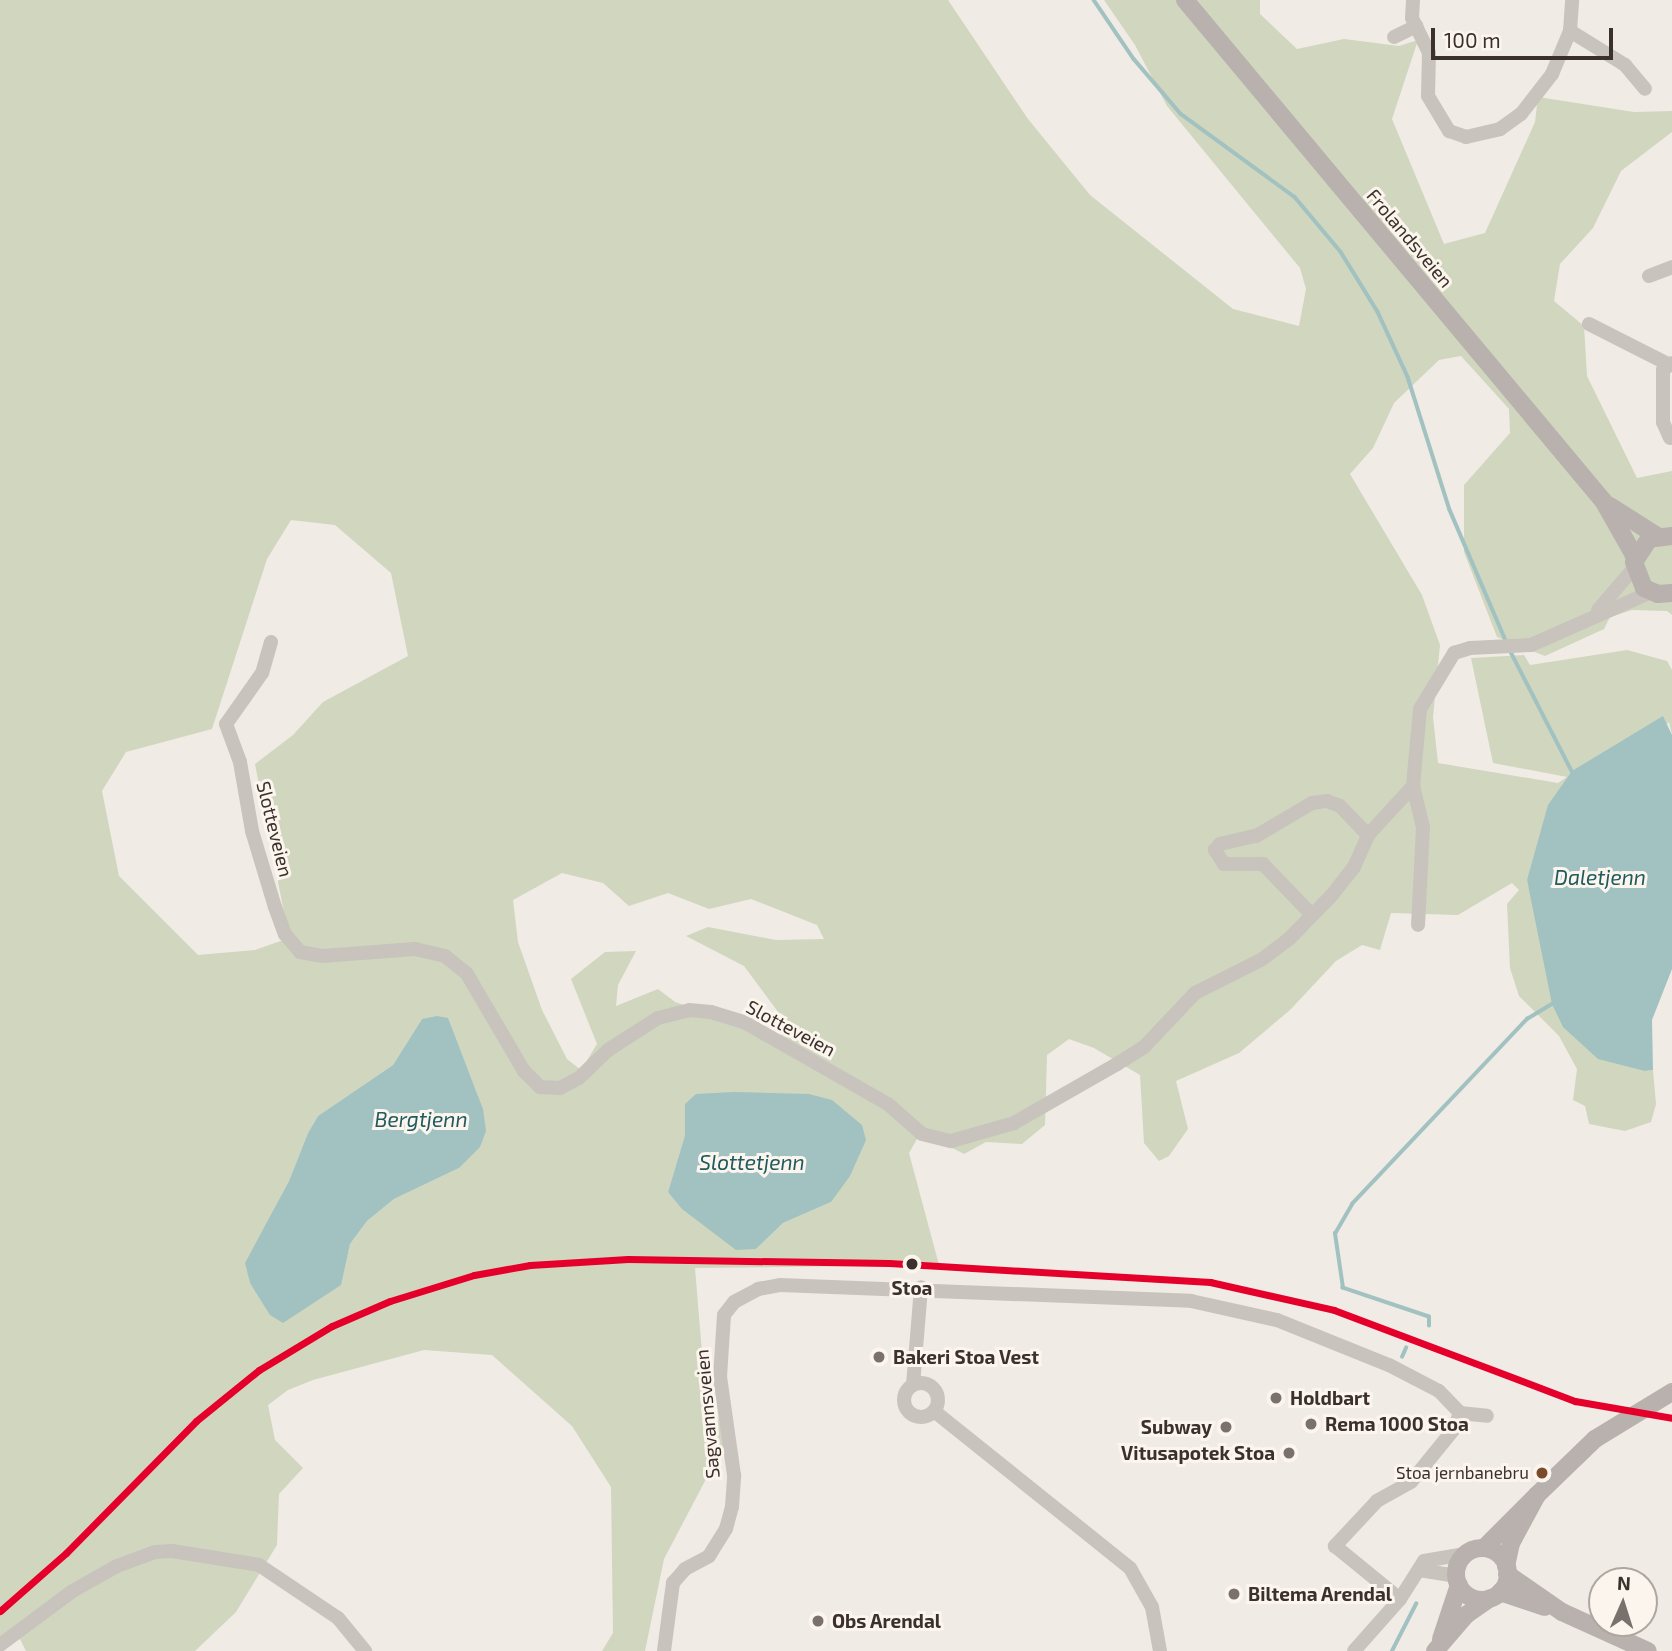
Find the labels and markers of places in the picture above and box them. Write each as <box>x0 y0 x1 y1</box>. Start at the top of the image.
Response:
marker: Stoa <box>902 1254 922 1274</box>
place label: Stoa <box>892 1277 932 1299</box>
place label: Bakeri Stoa Vest <box>893 1346 1039 1368</box>
marker: Bakeri Stoa Vest <box>871 1349 887 1365</box>
place label: Holdbart <box>1290 1387 1370 1409</box>
marker: Holdbart <box>1268 1390 1284 1406</box>
place label: Rema 1000 Stoa <box>1325 1413 1469 1435</box>
place label: Subway <box>1141 1416 1212 1438</box>
marker: Rema 1000 Stoa <box>1303 1416 1319 1432</box>
marker: Subway <box>1218 1419 1234 1435</box>
place label: Vitusapotek Stoa <box>1121 1442 1275 1464</box>
marker: Vitusapotek Stoa <box>1281 1445 1297 1461</box>
place label: Stoa jernbanebru <box>1396 1463 1529 1483</box>
marker: Stoa jernbanebru <box>1535 1466 1549 1480</box>
place label: Biltema Arendal <box>1248 1583 1392 1605</box>
marker: Biltema Arendal <box>1226 1586 1242 1602</box>
place label: Obs Arendal <box>832 1610 941 1632</box>
marker: Obs Arendal <box>810 1613 826 1629</box>

